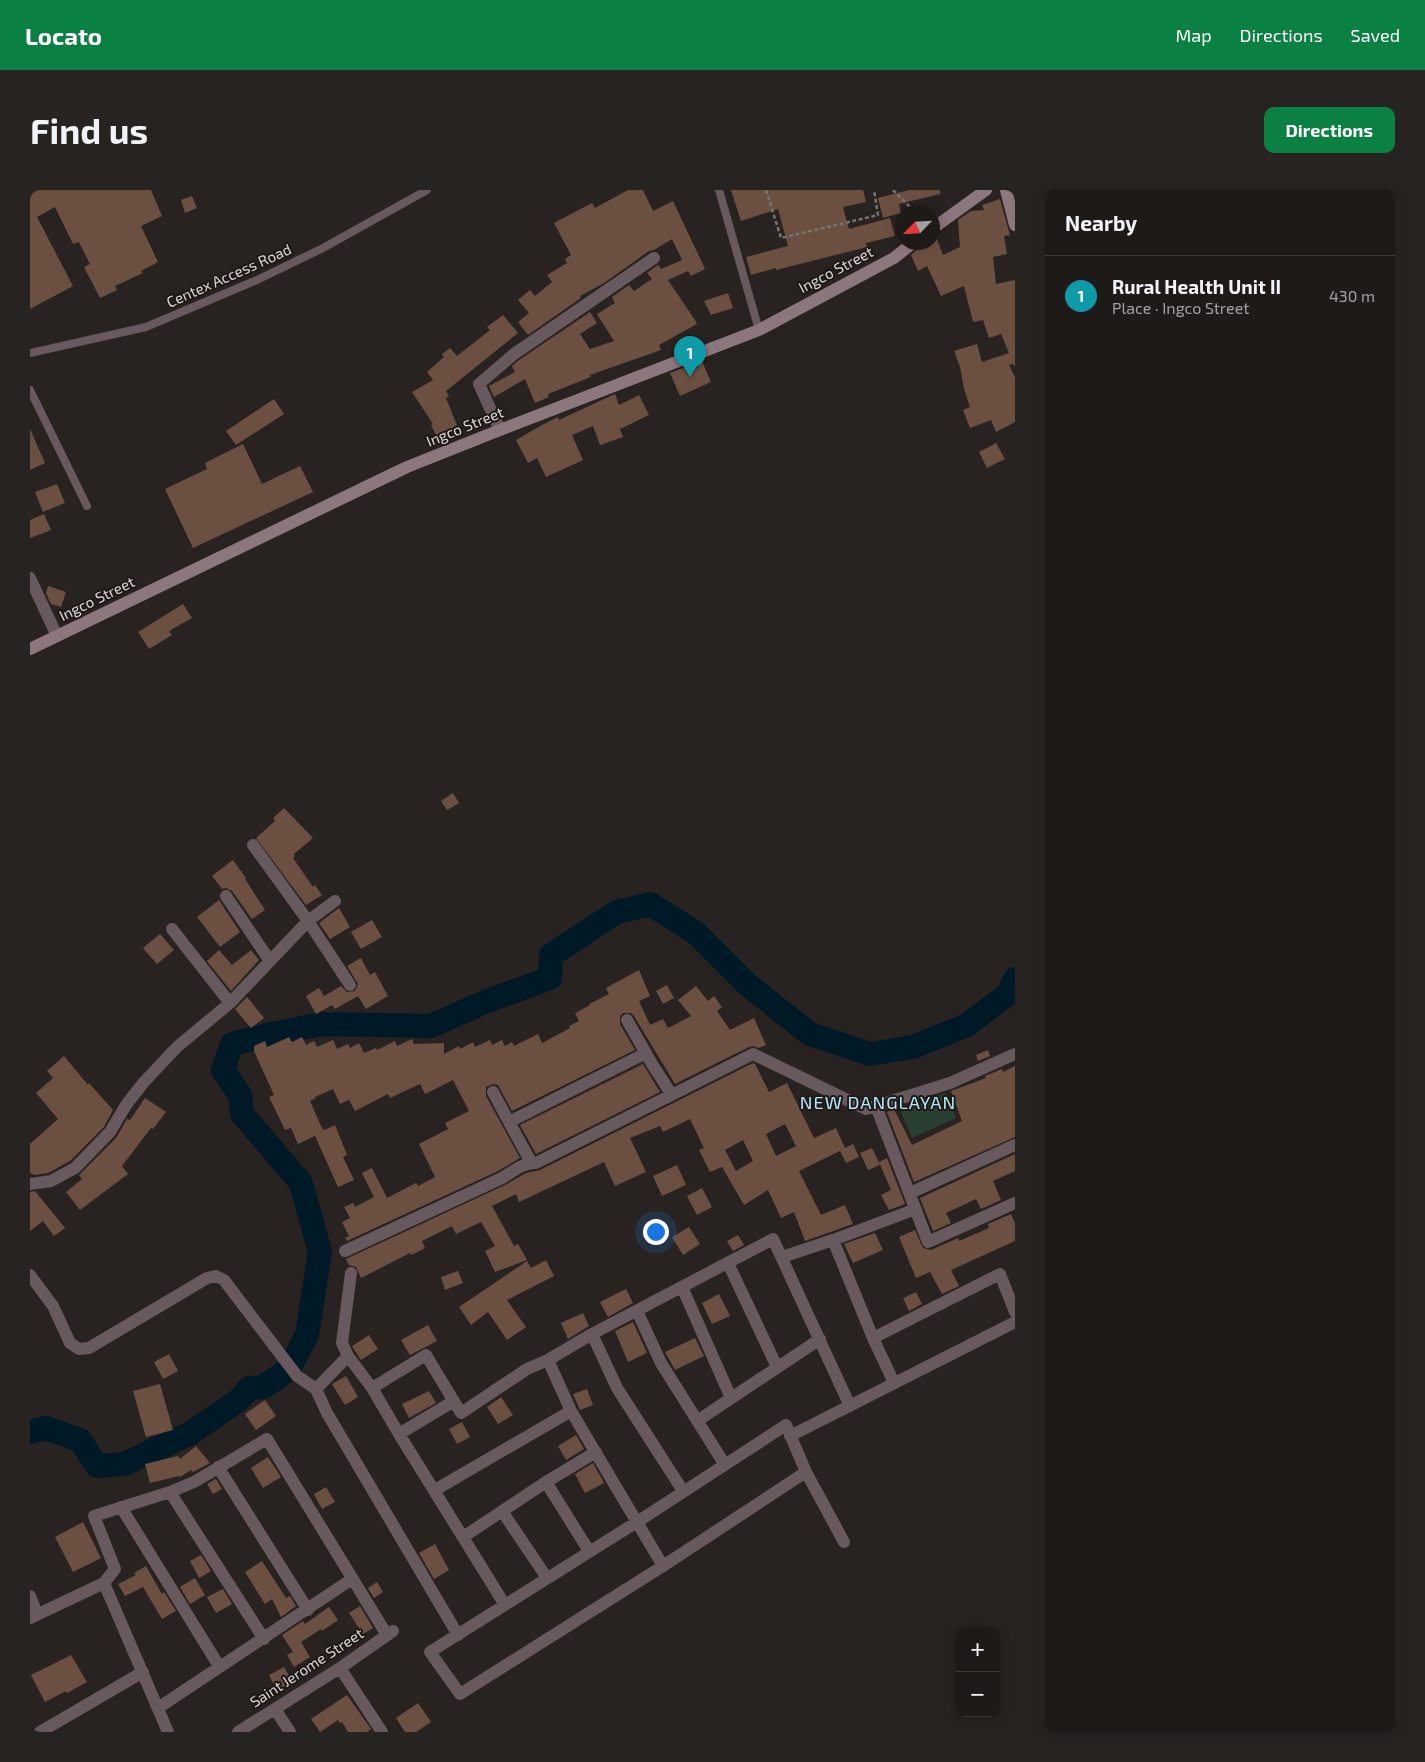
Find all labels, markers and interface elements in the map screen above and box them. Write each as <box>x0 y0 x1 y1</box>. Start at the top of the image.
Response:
text: Locato <box>25 21 102 50</box>
text: Map <box>1175 24 1212 46</box>
text: Directions <box>1240 24 1323 46</box>
text: Saved <box>1351 24 1400 46</box>
button: Directions <box>1264 107 1395 153</box>
text: Find us <box>30 109 148 151</box>
north arrow <box>895 205 940 250</box>
text: Nearby <box>1065 210 1137 235</box>
street label: Centex Access Road <box>163 239 294 311</box>
street label: Ingco Street <box>795 242 876 296</box>
text: Rural Health Unit II <box>1112 275 1281 298</box>
text: 1 <box>1078 286 1084 305</box>
text: 430 m <box>1329 286 1375 305</box>
text: Place · Ingco Street <box>1112 298 1249 317</box>
pin: 1 <box>674 336 706 377</box>
street label: Ingco Street <box>423 402 506 450</box>
street label: Ingco Street <box>56 572 137 624</box>
district label: NEW DANGLAYAN <box>800 1091 956 1113</box>
your location <box>643 1219 669 1245</box>
street label: Saint Jerome Street <box>246 1624 367 1711</box>
map controls <box>955 1627 1000 1717</box>
button: + <box>955 1627 1000 1672</box>
button: − <box>955 1672 1000 1717</box>

